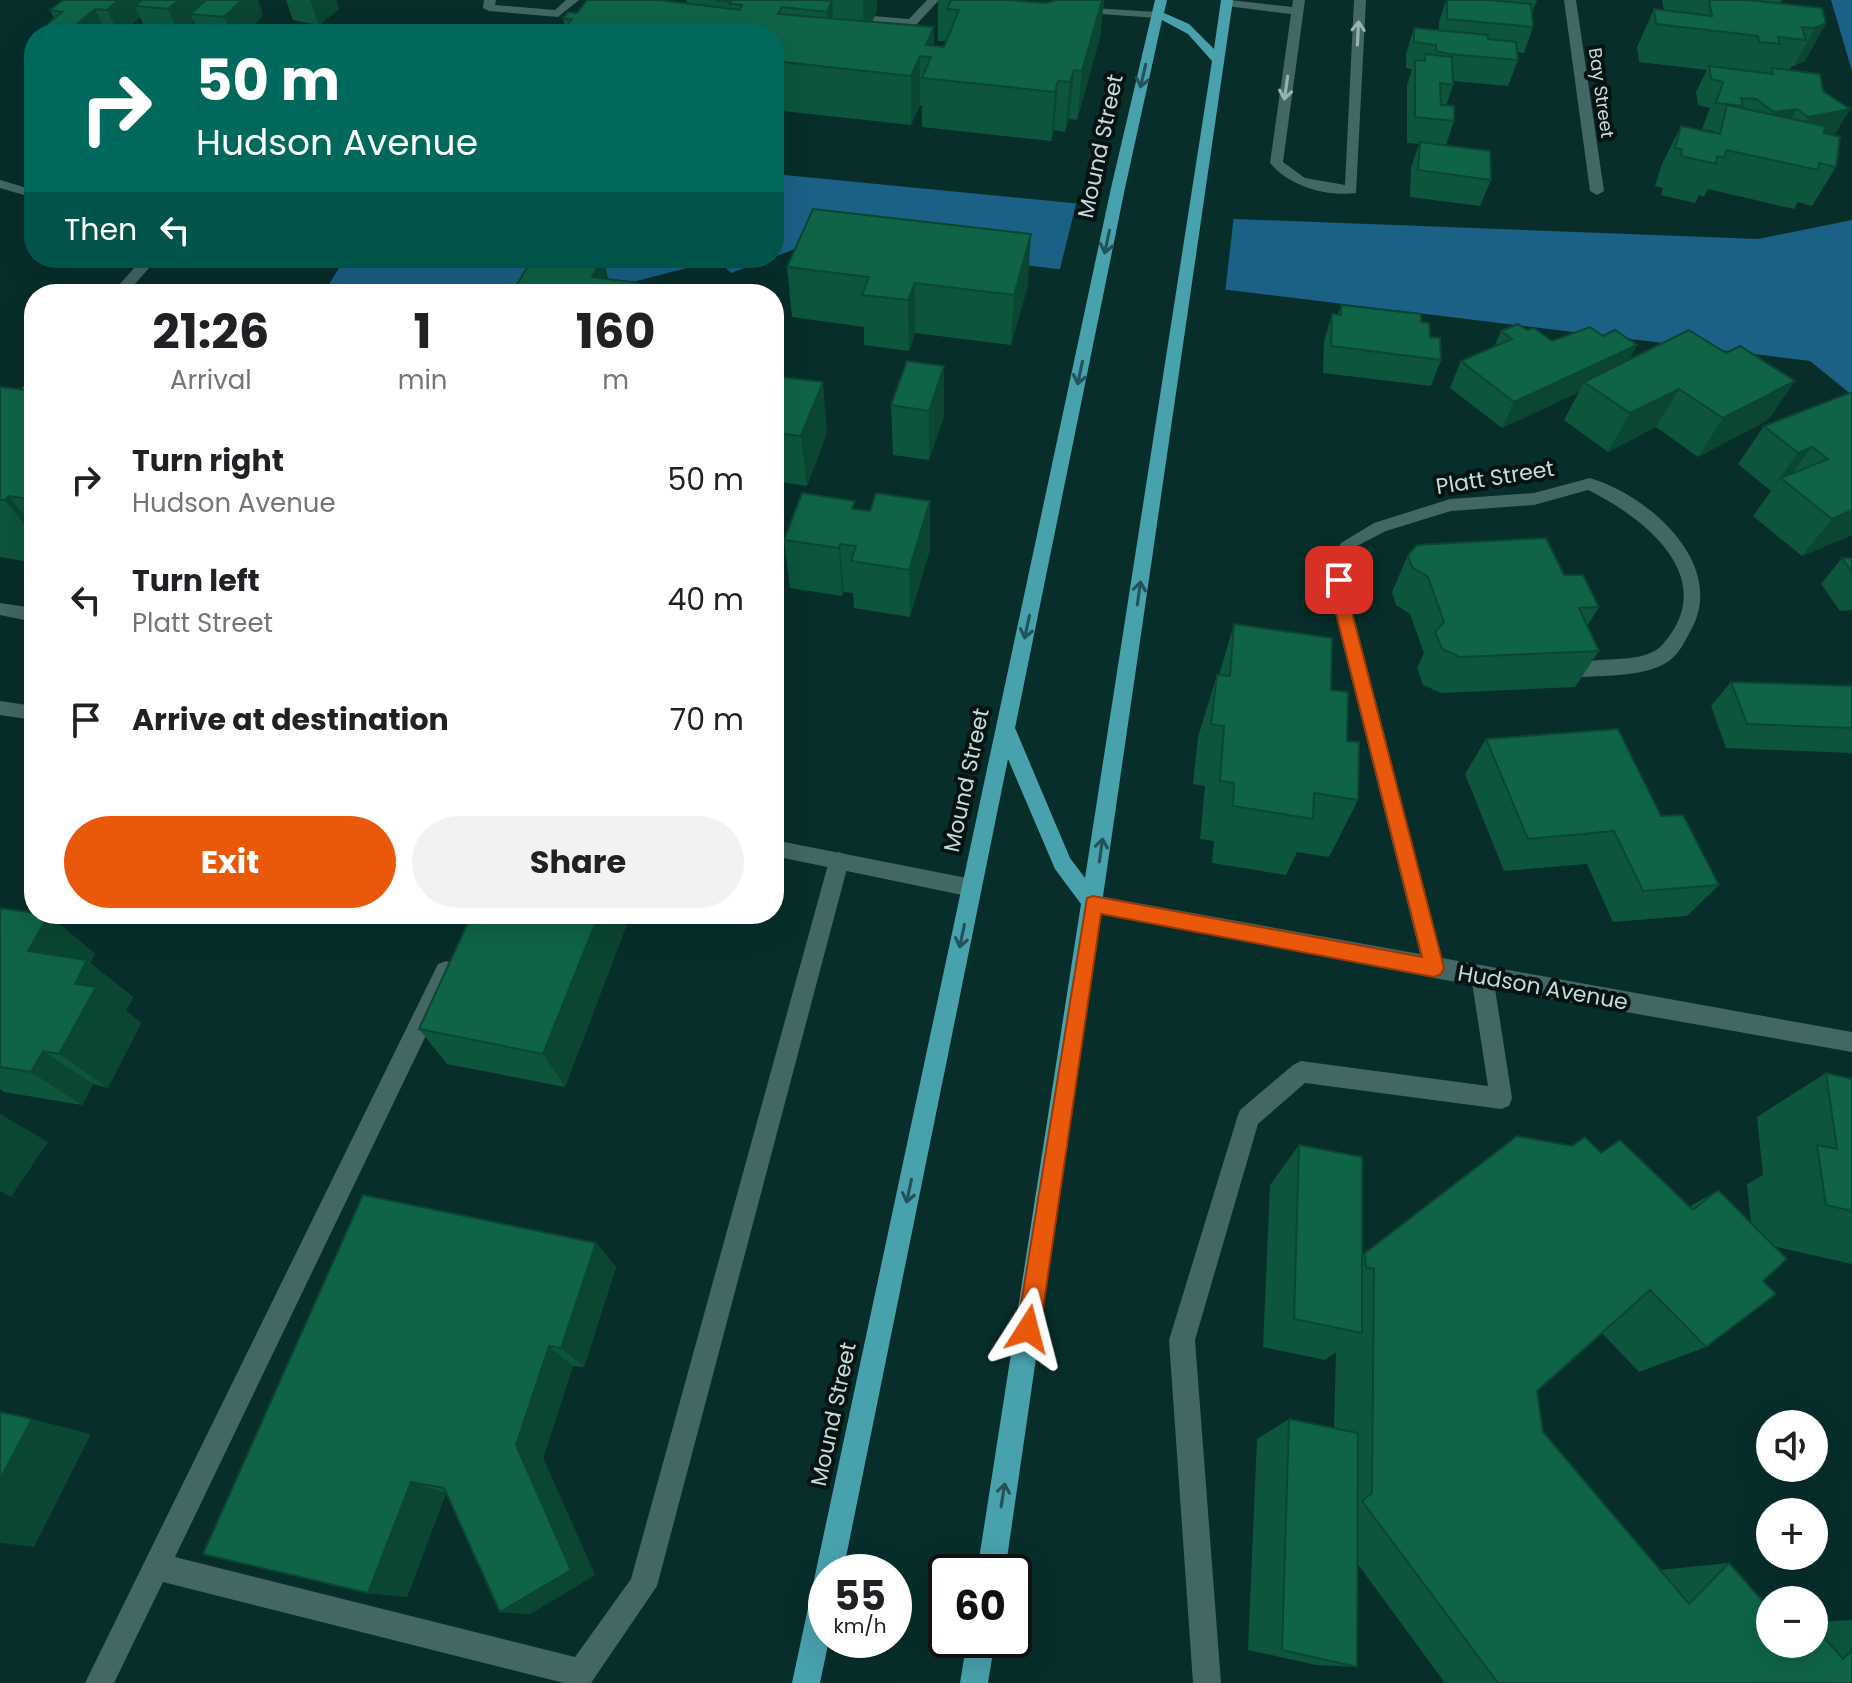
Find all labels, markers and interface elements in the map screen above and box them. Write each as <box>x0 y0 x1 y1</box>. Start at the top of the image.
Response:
one-way arrow <box>1351 20 1366 47</box>
text: 50 m <box>196 41 340 120</box>
street label: Bay Street <box>1583 46 1620 140</box>
icon: right <box>64 56 168 160</box>
one-way arrow <box>1135 63 1150 88</box>
street label: Mound Street <box>1070 71 1131 221</box>
one-way arrow <box>1278 75 1293 100</box>
text: Hudson Avenue <box>196 117 478 168</box>
text: Then <box>64 208 137 251</box>
icon: left <box>153 208 197 252</box>
one-way arrow <box>1099 229 1114 254</box>
text: 21:26 <box>152 298 269 365</box>
text: 1 <box>414 298 432 365</box>
text: 160 <box>576 298 656 365</box>
one-way arrow <box>1072 359 1087 385</box>
text: Arrival <box>170 362 252 398</box>
text: min <box>398 362 447 398</box>
text: m <box>602 362 629 398</box>
text: Turn right <box>132 439 284 482</box>
street label: Platt Street <box>1434 453 1556 502</box>
icon: right <box>64 458 108 502</box>
text: 50 m <box>667 458 744 501</box>
text: Hudson Avenue <box>132 485 336 521</box>
pin <box>1305 546 1373 614</box>
icon: arrive <box>1317 558 1361 602</box>
text: Turn left <box>132 559 260 602</box>
icon: left <box>64 578 108 622</box>
text: 40 m <box>667 578 744 621</box>
one-way arrow <box>1132 581 1147 606</box>
text: Platt Street <box>132 605 273 641</box>
one-way arrow <box>1019 614 1034 640</box>
icon: arrive <box>64 698 108 742</box>
text: Arrive at destination <box>132 698 449 741</box>
text: 70 m <box>670 698 744 741</box>
street label: Mound Street <box>936 705 997 855</box>
button: Exit <box>64 816 396 908</box>
button: Share <box>412 816 744 908</box>
one-way arrow <box>1094 838 1109 863</box>
one-way arrow <box>954 923 969 949</box>
street label: Hudson Avenue <box>1455 957 1630 1018</box>
one-way arrow <box>900 1178 915 1203</box>
position arrow <box>986 1287 1070 1371</box>
street label: Mound Street <box>803 1339 864 1489</box>
map controls <box>1756 1410 1828 1658</box>
button: sound <box>1756 1410 1828 1482</box>
one-way arrow <box>996 1483 1011 1508</box>
button: + <box>1756 1498 1828 1570</box>
speed limit sign: 60 <box>928 1554 1032 1658</box>
text: 55 <box>834 1568 886 1624</box>
button: − <box>1756 1586 1828 1658</box>
text: km/h <box>833 1612 887 1640</box>

